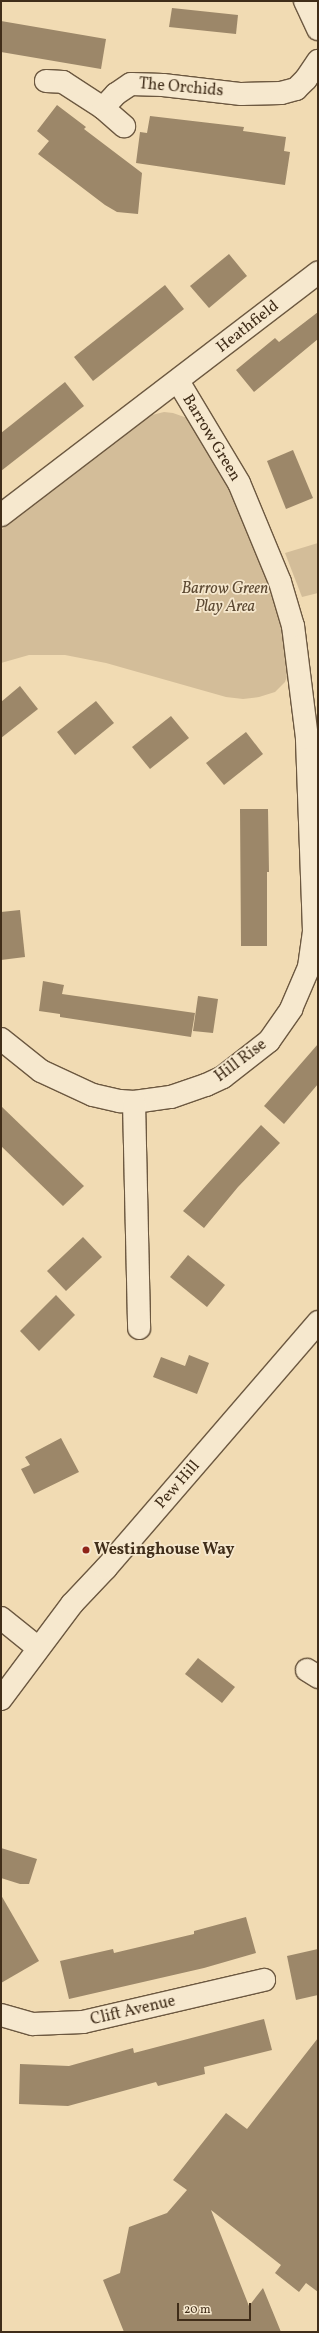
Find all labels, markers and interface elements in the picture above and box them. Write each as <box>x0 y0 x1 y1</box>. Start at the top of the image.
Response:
street label: The Orchids <box>138 75 224 101</box>
street label: Heathfield <box>213 297 283 357</box>
street label: Barrow Green <box>177 391 245 485</box>
park label: Barrow Green Play Area <box>182 579 268 617</box>
street label: Hill Rise <box>211 1035 271 1087</box>
street label: Pew Hill <box>152 1457 204 1513</box>
place label: Westinghouse Way <box>94 1540 235 1560</box>
marker: Westinghouse Way <box>81 1545 91 1555</box>
street label: Clift Avenue <box>89 1992 177 2030</box>
scale bar <box>179 2295 253 2321</box>
text: 20 m <box>184 2302 211 2318</box>

